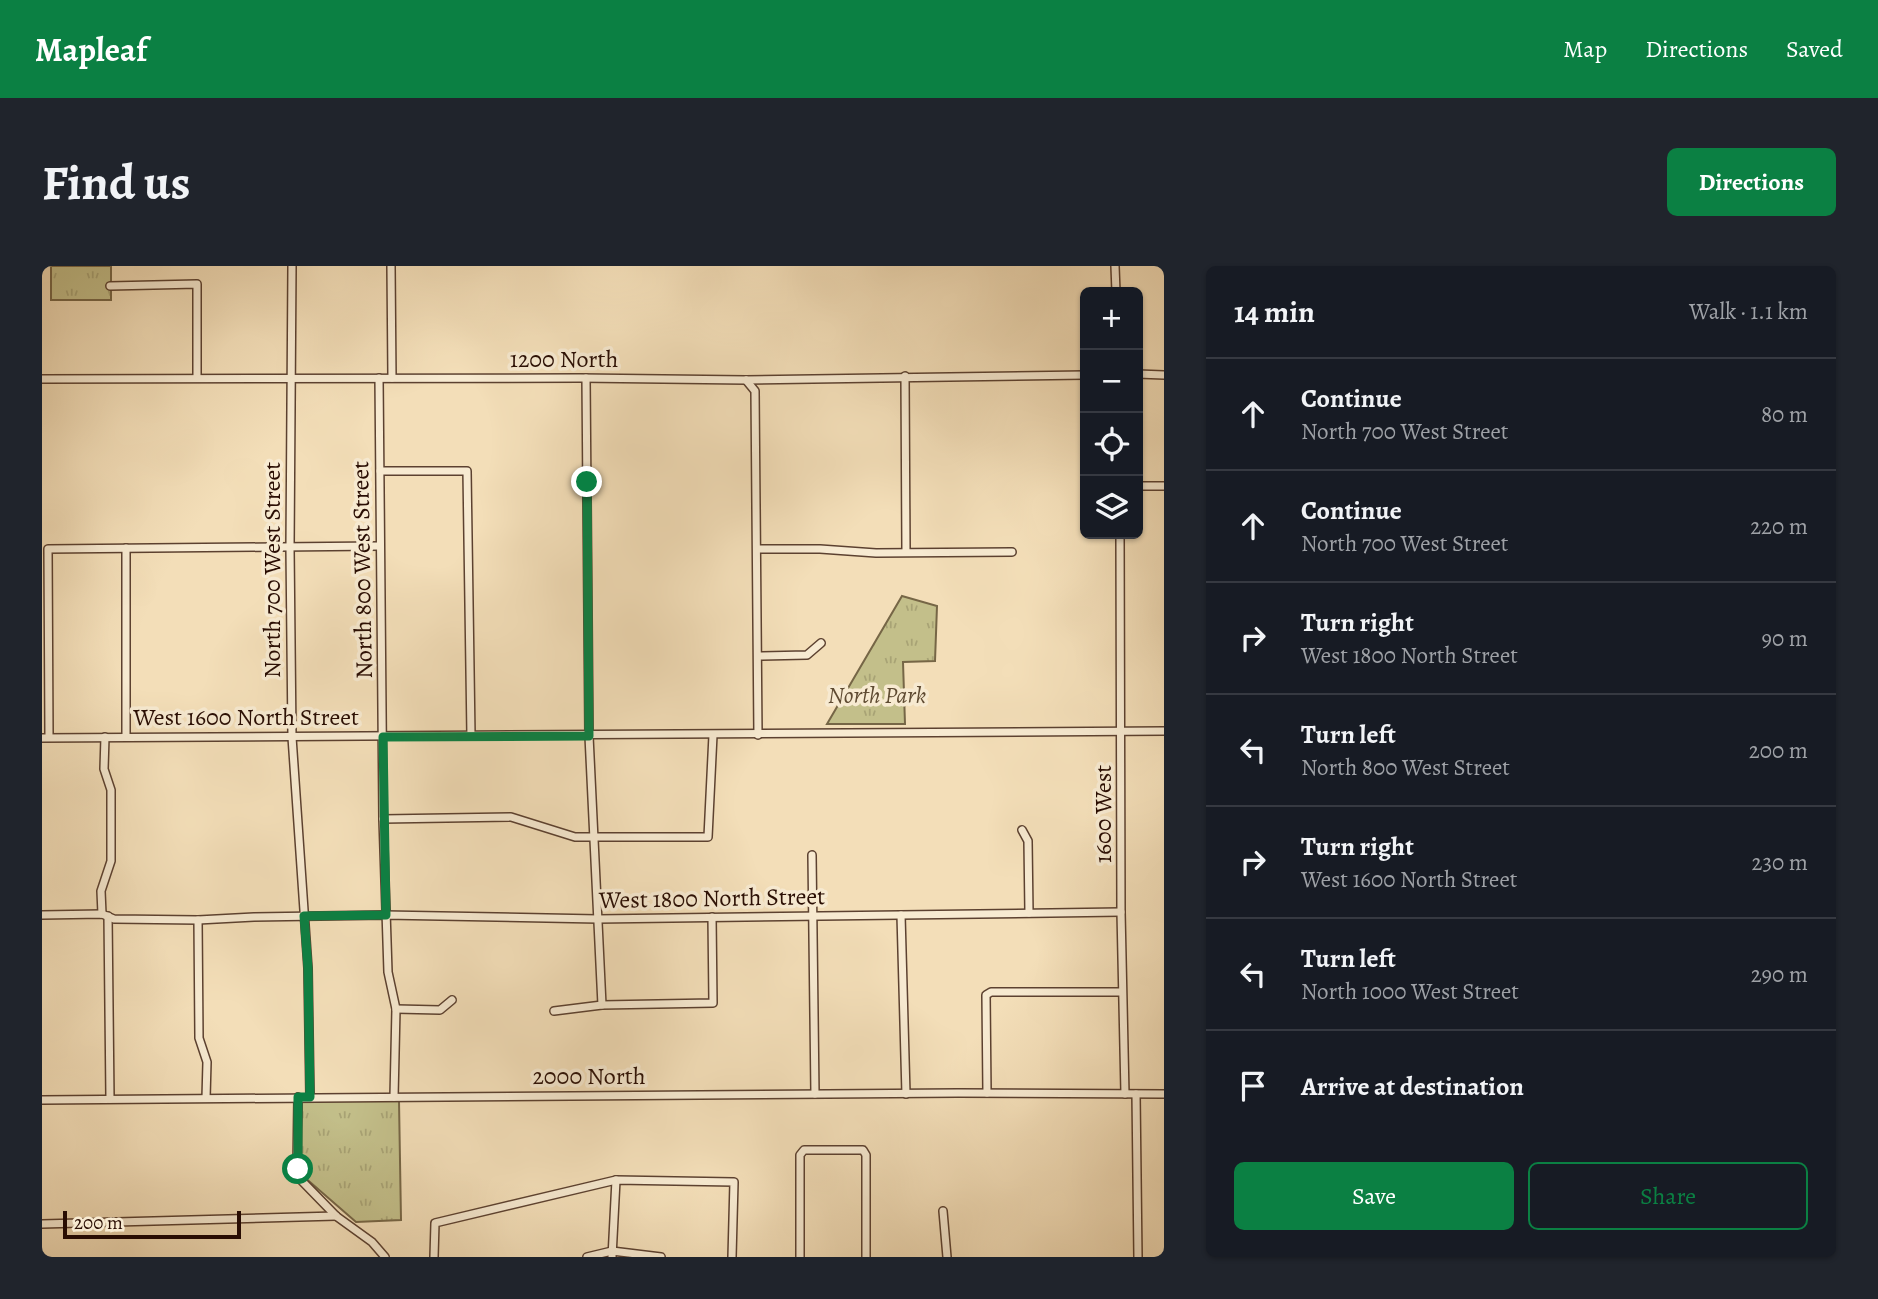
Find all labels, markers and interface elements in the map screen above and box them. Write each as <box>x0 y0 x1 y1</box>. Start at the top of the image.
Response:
text: Mapleaf <box>35 27 147 72</box>
text: Map <box>1563 33 1607 65</box>
text: Directions <box>1645 33 1748 65</box>
text: Saved <box>1786 33 1843 65</box>
button: Directions <box>1667 148 1836 216</box>
text: Find us <box>42 149 190 216</box>
map controls <box>1080 287 1143 539</box>
button: + <box>1080 287 1143 350</box>
text: 14 min <box>1234 292 1315 332</box>
text: Walk · 1.1 km <box>1689 296 1808 327</box>
street label: 1200 North <box>510 343 618 375</box>
button: − <box>1080 350 1143 413</box>
text: Continue <box>1301 381 1402 416</box>
icon: ahead <box>1234 395 1272 433</box>
text: 80 m <box>1761 399 1808 430</box>
button: locate <box>1080 413 1143 476</box>
text: North 700 West Street <box>1301 416 1508 447</box>
street label: North 800 West Street <box>344 461 380 679</box>
street label: North 700 West Street <box>256 462 288 678</box>
route end <box>571 466 602 497</box>
button: layers <box>1080 476 1143 539</box>
text: Continue <box>1301 493 1402 528</box>
icon: ahead <box>1234 507 1272 545</box>
text: 220 m <box>1750 511 1808 542</box>
text: North 700 West Street <box>1301 528 1508 559</box>
text: Turn right <box>1301 605 1414 640</box>
icon: right <box>1234 619 1272 657</box>
text: 90 m <box>1762 623 1808 654</box>
text: West 1800 North Street <box>1301 640 1518 671</box>
park label: North Park <box>828 679 927 711</box>
street label: West 1600 North Street <box>132 701 359 733</box>
text: Turn left <box>1301 717 1396 752</box>
icon: left <box>1234 731 1272 769</box>
text: 200 m <box>1749 735 1808 766</box>
text: North 800 West Street <box>1301 752 1510 783</box>
street label: 1600 West <box>1087 765 1119 863</box>
text: Turn right <box>1301 829 1414 864</box>
icon: right <box>1234 843 1272 881</box>
text: 230 m <box>1752 847 1808 878</box>
text: West 1600 North Street <box>1301 864 1517 895</box>
street label: West 1800 North Street <box>598 880 825 916</box>
text: Turn left <box>1301 941 1396 976</box>
icon: left <box>1234 955 1272 993</box>
text: 290 m <box>1751 959 1808 990</box>
text: North 1000 West Street <box>1301 976 1519 1007</box>
street label: 2000 North <box>532 1060 646 1092</box>
icon: arrive <box>1234 1067 1272 1105</box>
text: Arrive at destination <box>1301 1069 1524 1104</box>
route start <box>282 1153 313 1184</box>
button: Save <box>1234 1162 1514 1230</box>
button: Share <box>1528 1162 1808 1230</box>
scale bar <box>63 1208 242 1240</box>
text: 200 m <box>74 1210 123 1236</box>

